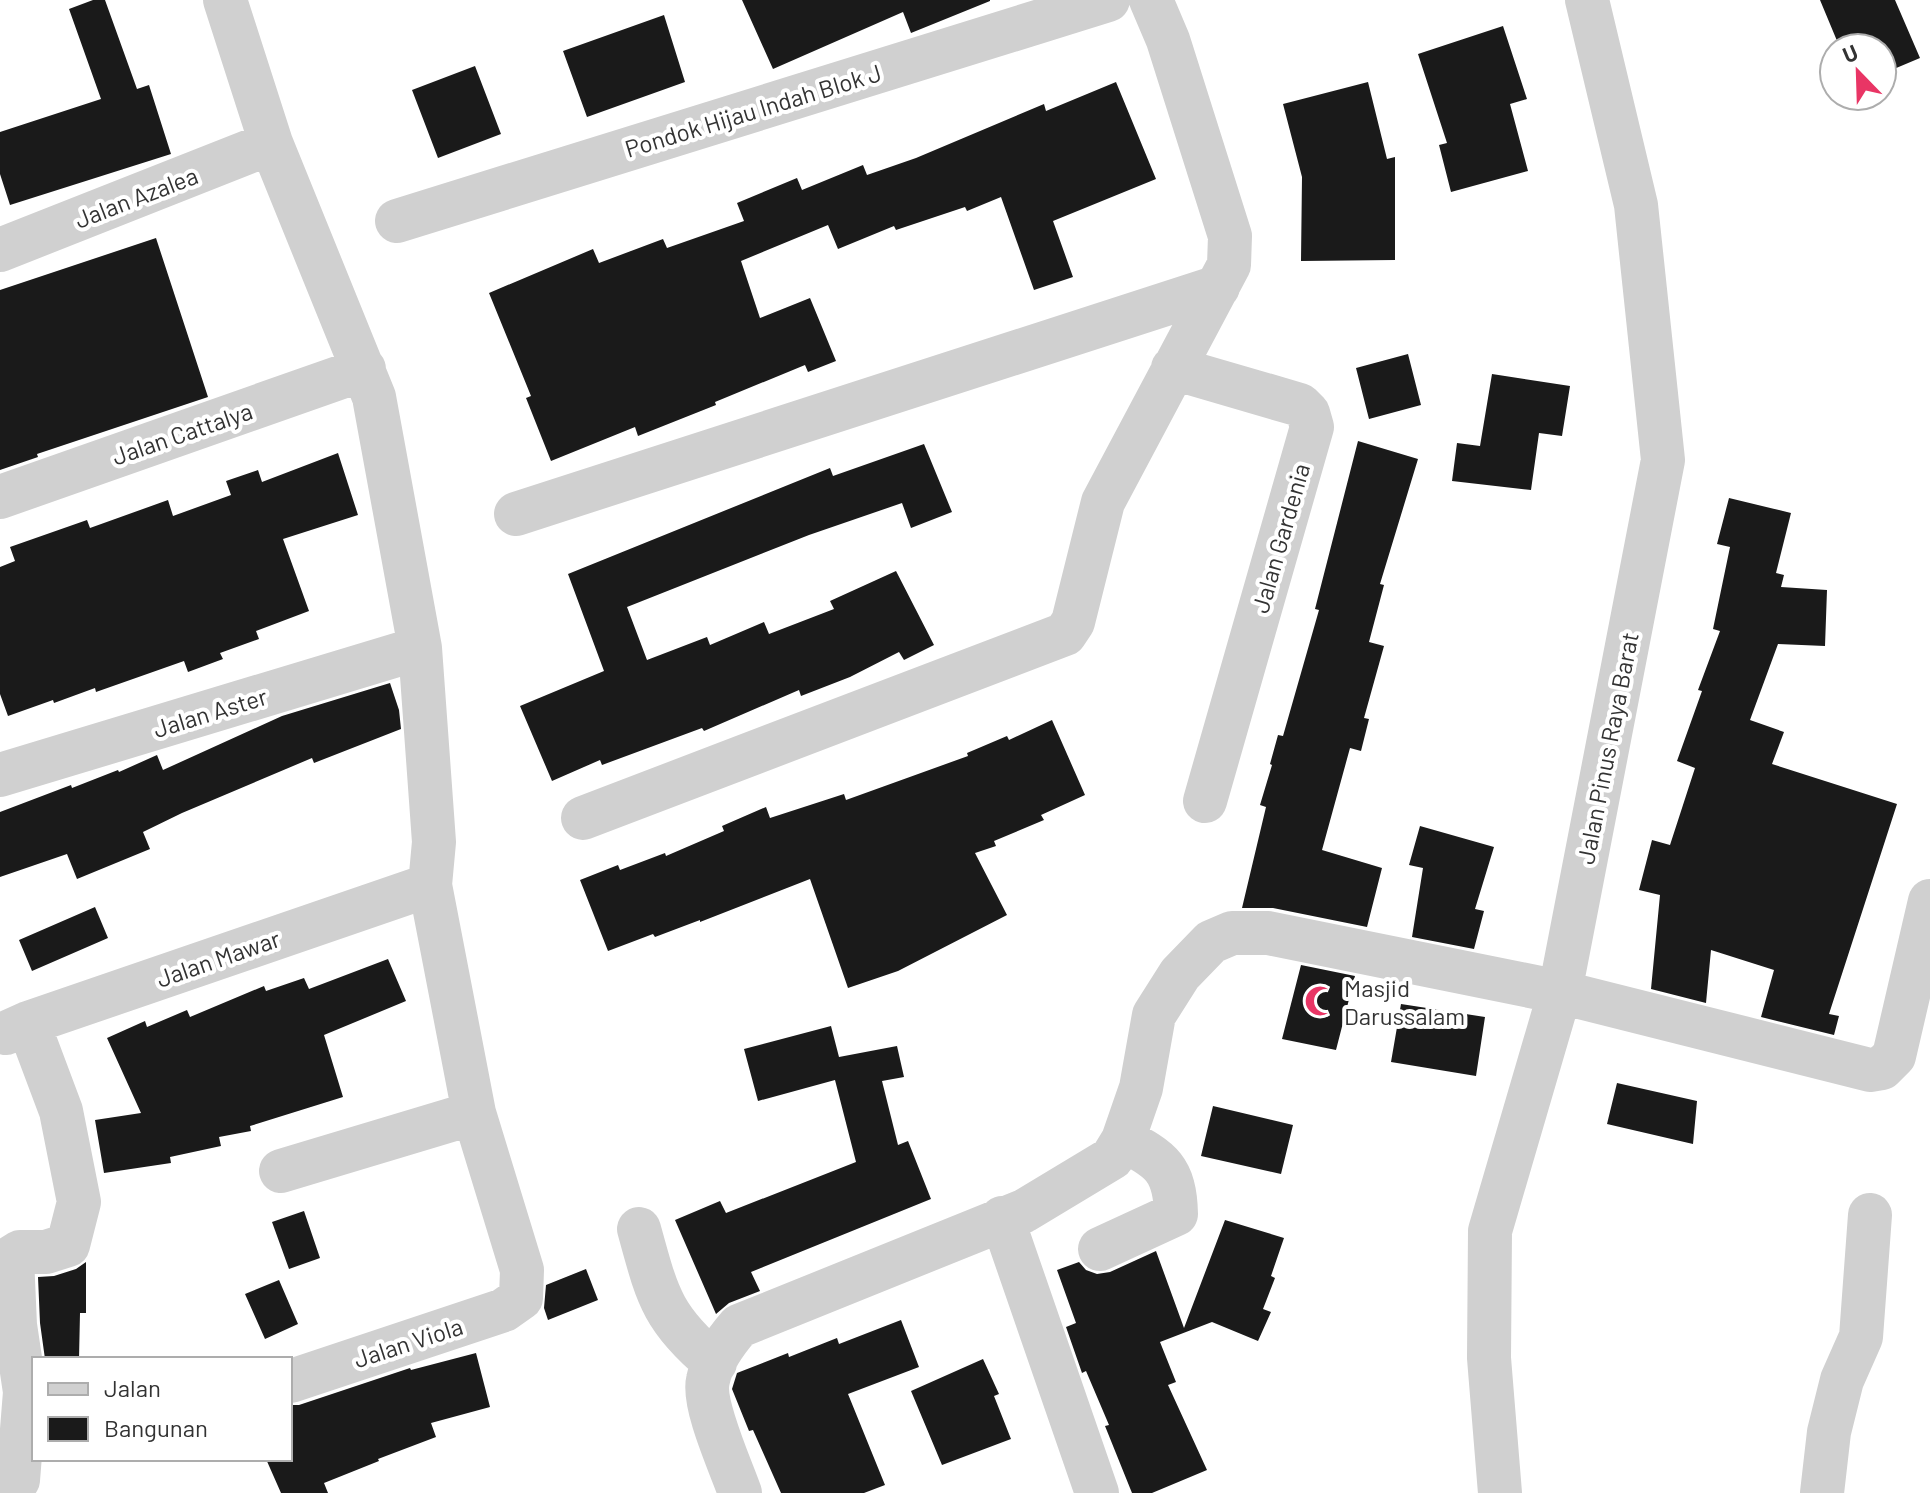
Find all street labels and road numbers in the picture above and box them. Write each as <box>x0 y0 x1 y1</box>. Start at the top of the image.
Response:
street label: Pondok Hijau Indah Blok J <box>621 57 885 163</box>
street label: Jalan Azalea <box>70 160 202 234</box>
street label: Jalan Cattalya <box>108 395 256 471</box>
street label: Jalan Gardenia <box>1245 460 1315 616</box>
street label: Jalan Pinus Raya Barat <box>1570 630 1644 866</box>
street label: Jalan Aster <box>150 681 271 743</box>
street label: Jalan Mawar <box>152 923 284 993</box>
street label: Jalan Viola <box>350 1311 466 1373</box>

